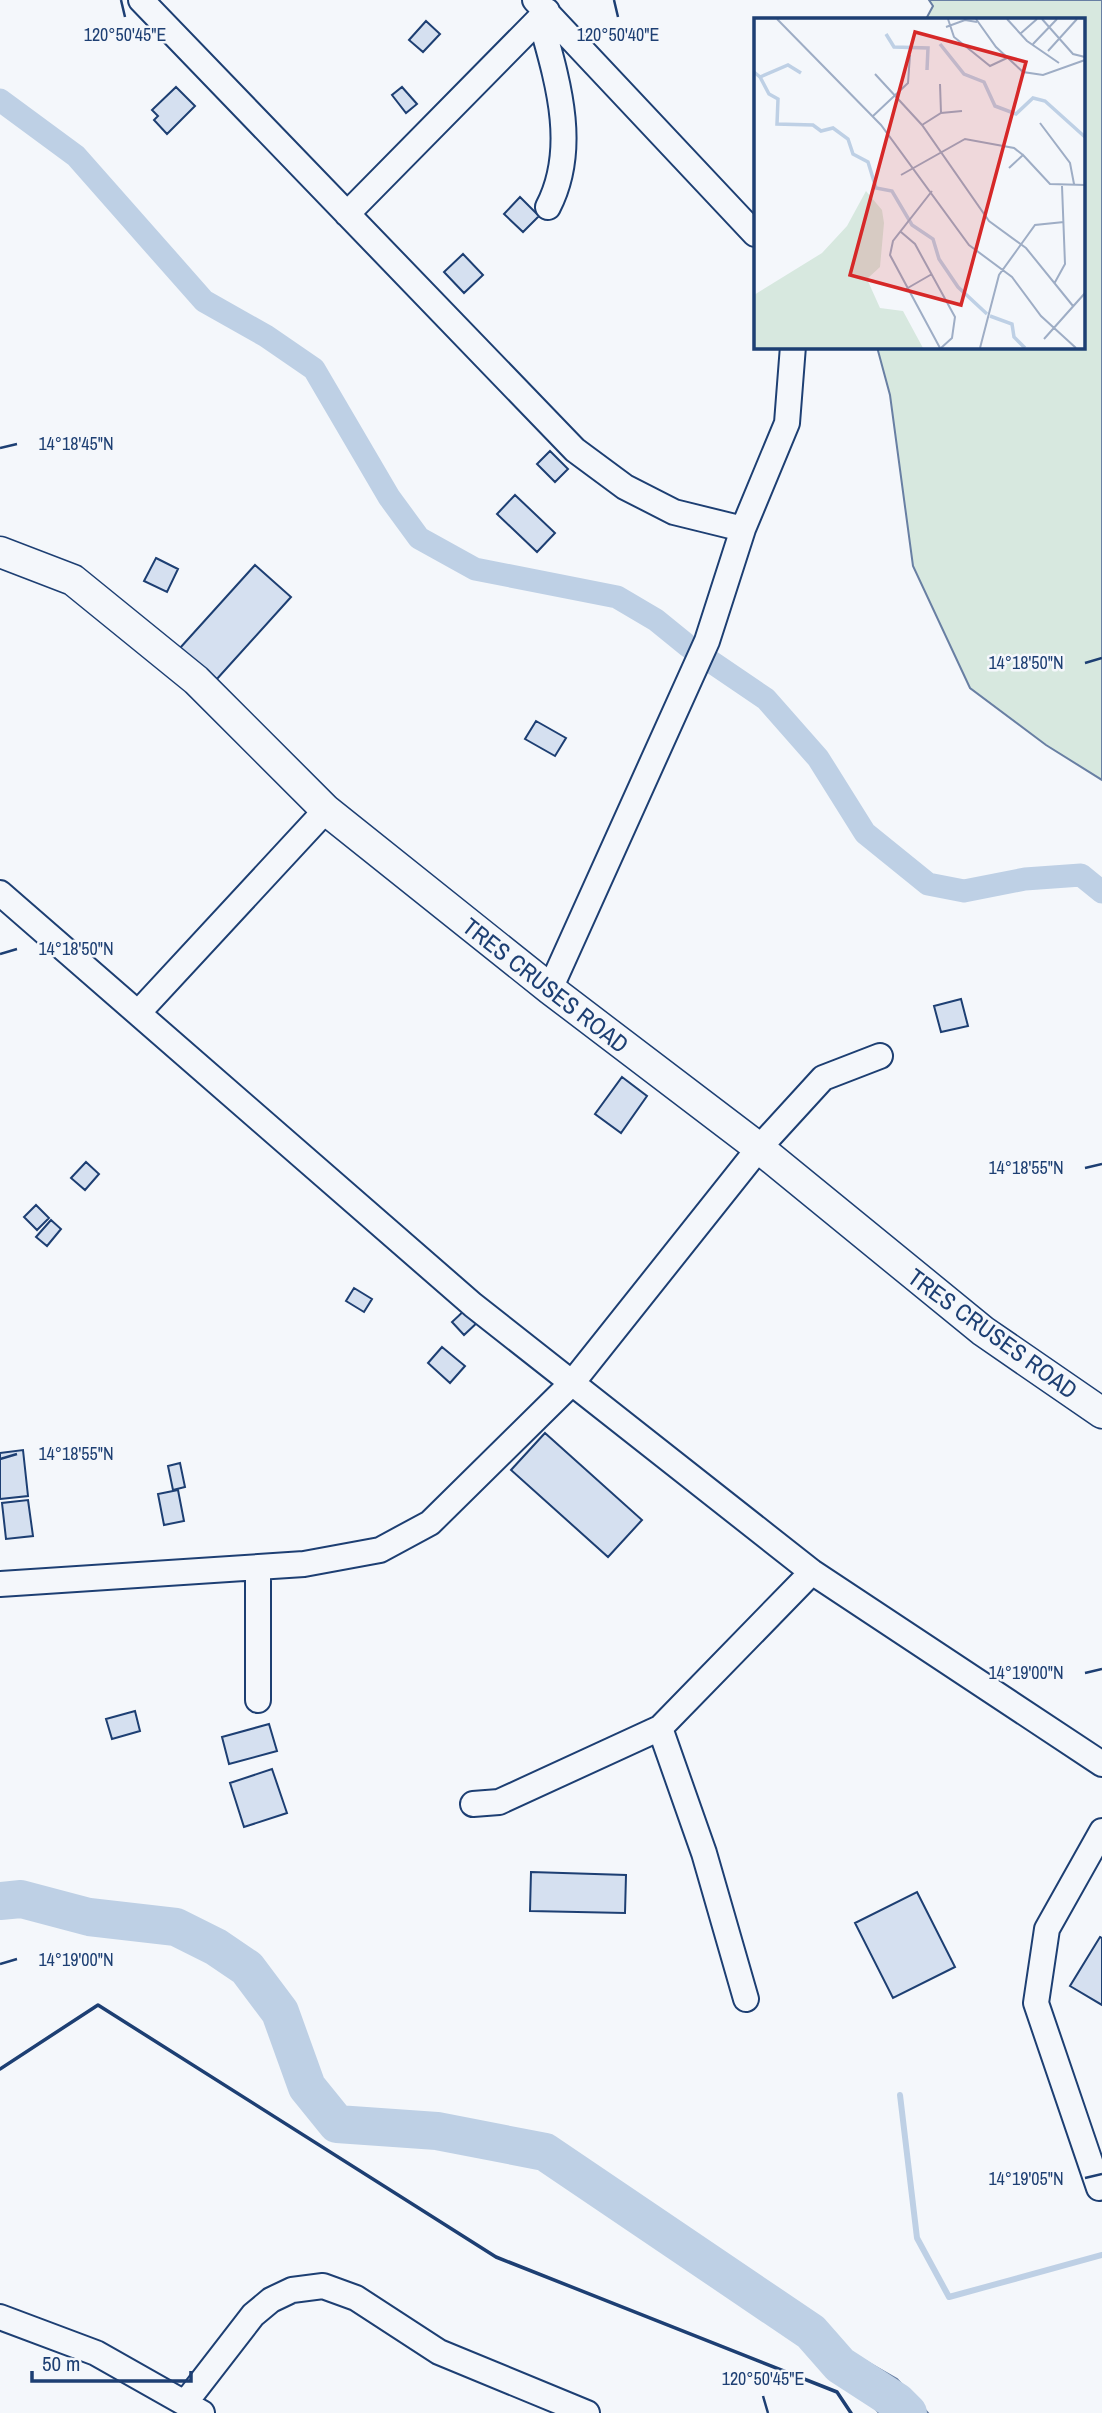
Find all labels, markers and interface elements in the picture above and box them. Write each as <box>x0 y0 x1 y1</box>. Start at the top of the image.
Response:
inset map <box>754 18 1084 348</box>
text: 120°50'45"E <box>84 22 166 47</box>
text: 120°50'40"E <box>577 22 659 47</box>
text: 14°18'45"N <box>38 431 114 456</box>
text: 14°18'50"N <box>988 650 1064 675</box>
street label: TRES CRUSES ROAD <box>456 910 636 1060</box>
text: 14°18'50"N <box>38 936 114 961</box>
text: 14°18'55"N <box>988 1155 1064 1180</box>
street label: TRES CRUSES ROAD <box>902 1261 1084 1405</box>
text: 14°18'55"N <box>38 1441 114 1466</box>
text: 14°19'00"N <box>988 1660 1064 1685</box>
text: 14°19'00"N <box>38 1947 114 1972</box>
text: 14°19'05"N <box>988 2166 1064 2191</box>
scale bar <box>32 2340 191 2384</box>
text: 50 m <box>42 2349 80 2378</box>
text: 120°50'45"E <box>722 2366 804 2391</box>

